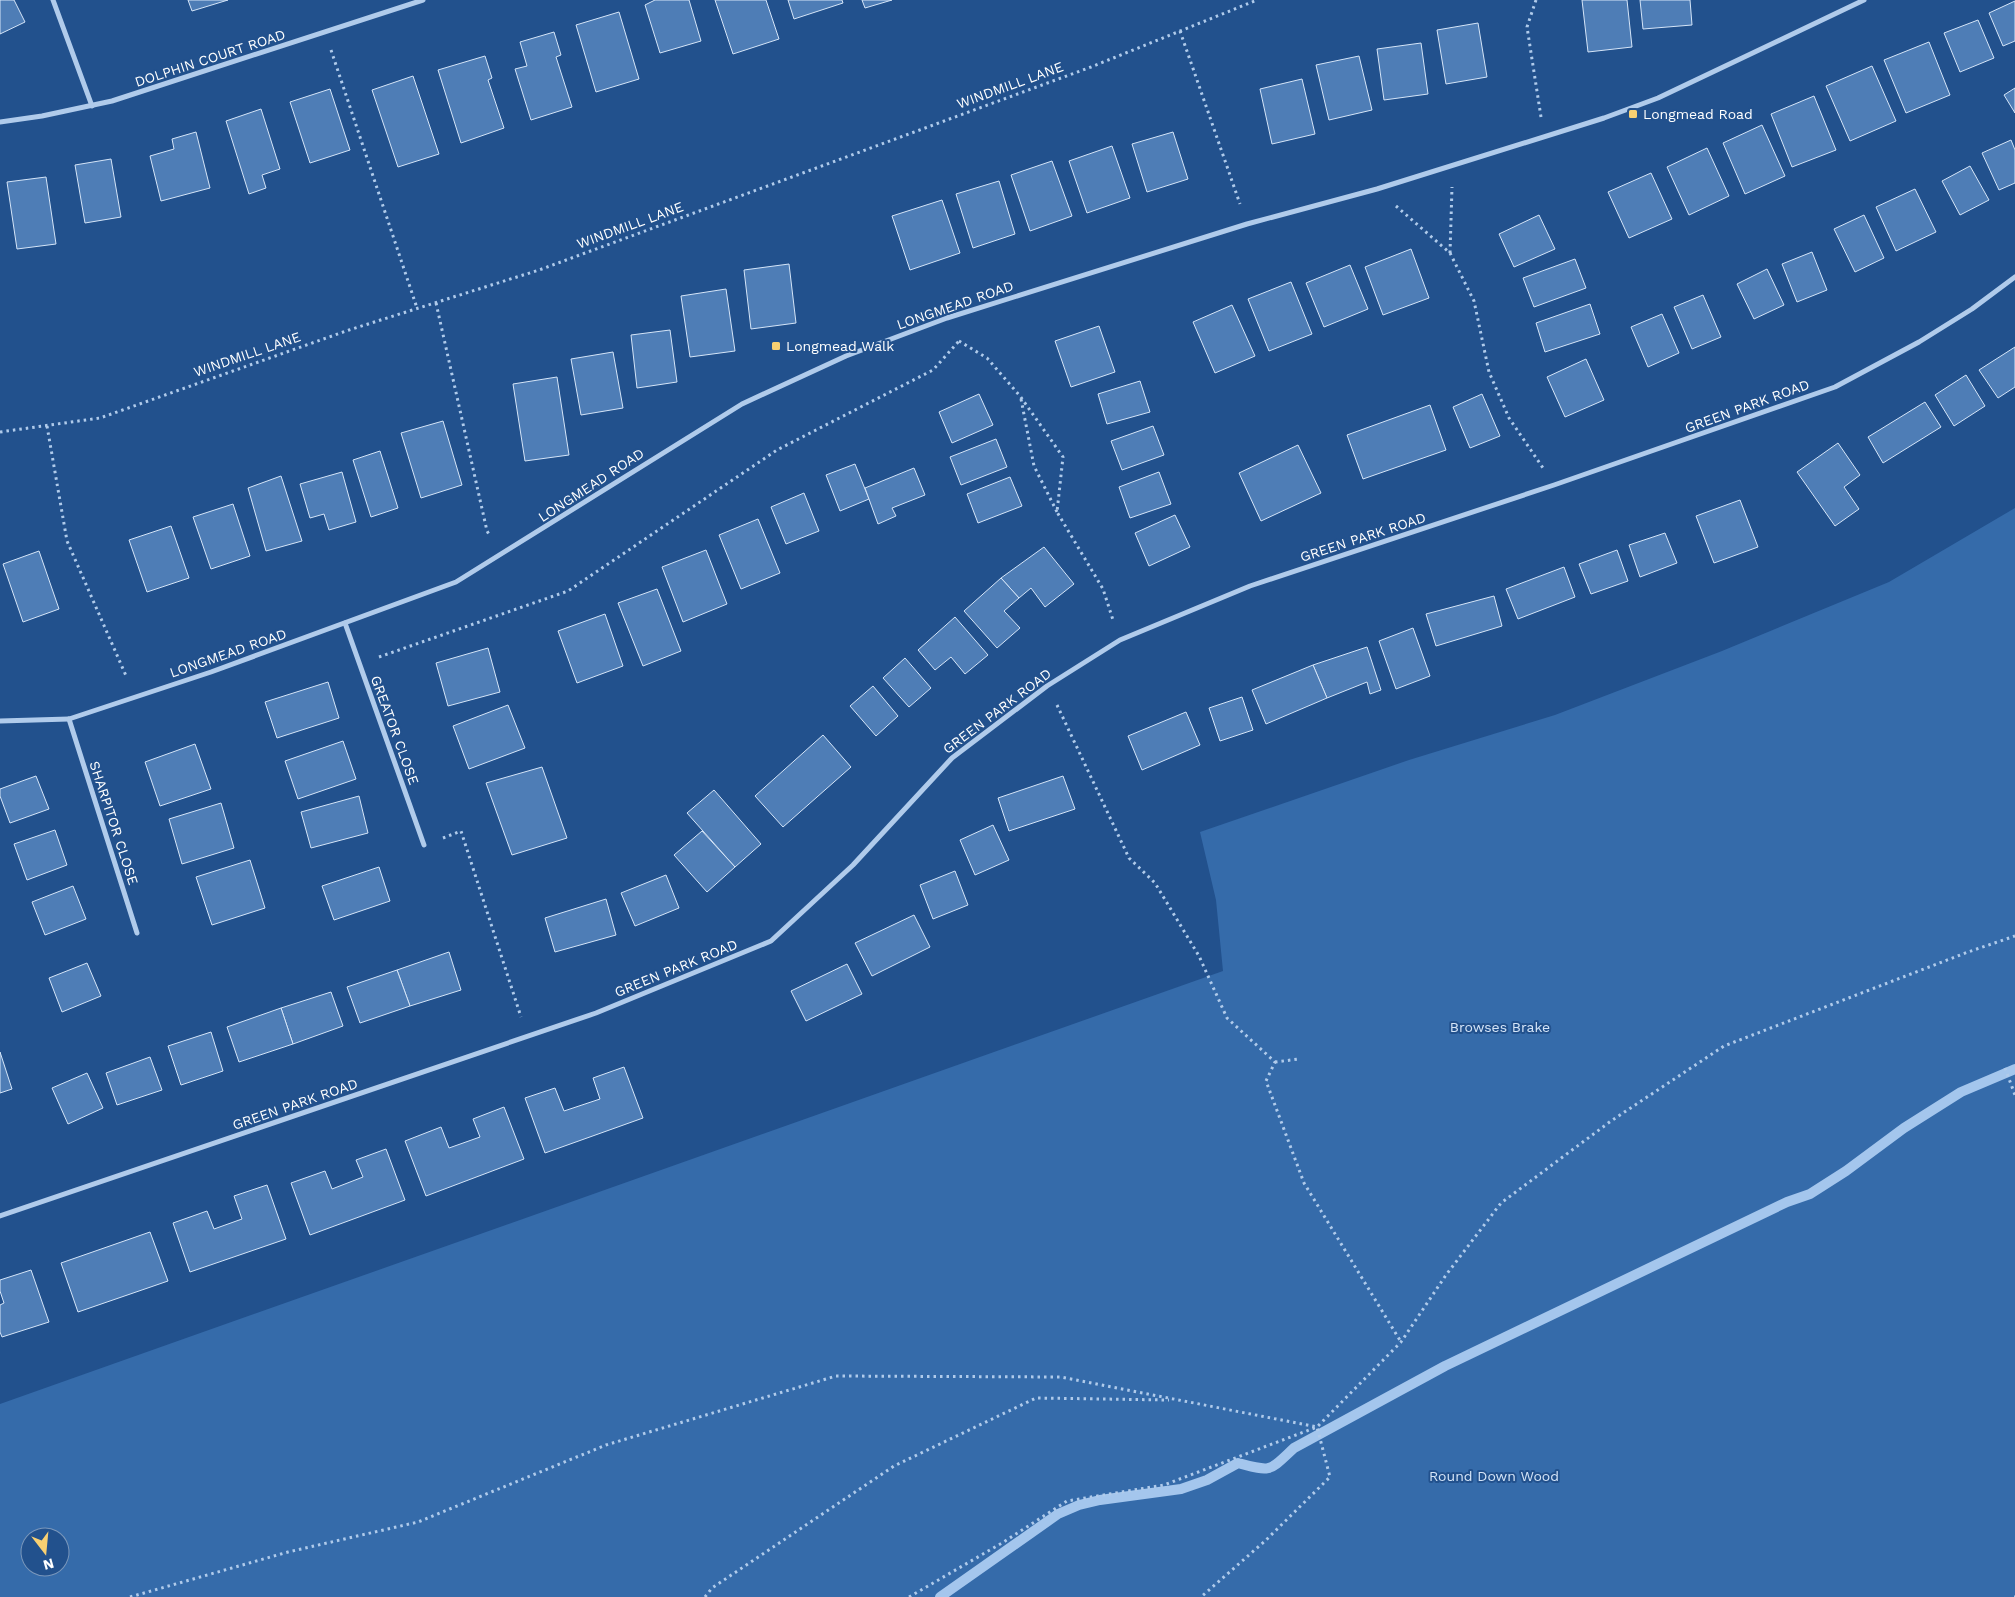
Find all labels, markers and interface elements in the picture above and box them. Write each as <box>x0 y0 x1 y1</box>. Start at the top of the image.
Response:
street label: DOLPHIN COURT ROAD <box>133 26 287 90</box>
street label: WINDMILL LANE <box>955 58 1065 112</box>
place label: Longmead Road <box>1643 106 1753 122</box>
marker: Longmead Road <box>1627 108 1639 120</box>
street label: WINDMILL LANE <box>575 198 685 252</box>
street label: LONGMEAD ROAD <box>894 277 1016 333</box>
street label: WINDMILL LANE <box>191 328 303 380</box>
place label: Longmead Walk <box>786 338 894 354</box>
marker: Longmead Walk <box>770 340 782 352</box>
street label: GREEN PARK ROAD <box>1683 376 1811 436</box>
street label: LONGMEAD ROAD <box>535 445 647 525</box>
street label: GREEN PARK ROAD <box>1298 509 1428 565</box>
street label: LONGMEAD ROAD <box>167 625 289 681</box>
street label: GREEN PARK ROAD <box>940 665 1054 757</box>
street label: GREATOR CLOSE <box>368 673 422 787</box>
street label: SHARPITOR CLOSE <box>86 759 142 887</box>
street label: GREEN PARK ROAD <box>612 936 740 1000</box>
park label: Browses Brake <box>1450 1019 1550 1035</box>
street label: GREEN PARK ROAD <box>230 1075 360 1133</box>
park label: Round Down Wood <box>1429 1468 1559 1484</box>
north arrow <box>20 1527 70 1577</box>
text: N <box>41 1555 56 1574</box>

